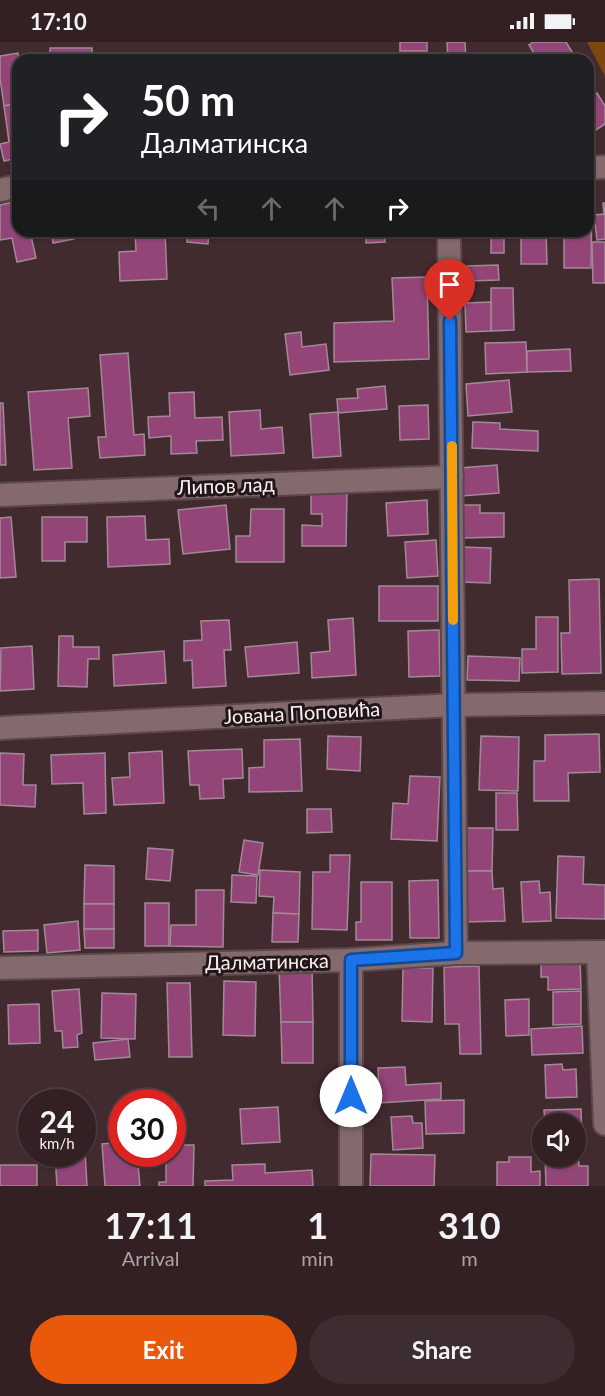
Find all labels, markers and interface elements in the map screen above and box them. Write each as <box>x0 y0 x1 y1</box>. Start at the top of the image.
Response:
text: 17:10 <box>30 8 87 35</box>
text: 50 m <box>141 75 235 125</box>
icon: right <box>42 78 120 156</box>
text: Далматинска <box>141 126 308 159</box>
icon: left <box>192 192 225 225</box>
icon: ahead <box>255 192 288 225</box>
icon: ahead <box>318 192 351 225</box>
icon: right <box>381 192 414 225</box>
pin <box>424 259 475 321</box>
icon: arrive <box>433 268 466 301</box>
street label: Липов лад <box>176 471 275 499</box>
street label: Јована Поповића <box>223 696 381 728</box>
street label: Далматинска <box>205 948 329 974</box>
position arrow <box>319 1064 383 1128</box>
speed limit sign: 30 <box>108 1089 186 1167</box>
text: 24 <box>40 1103 74 1139</box>
map controls <box>532 1113 586 1167</box>
button: sound <box>532 1113 586 1167</box>
text: km/h <box>39 1134 75 1152</box>
text: 17:11 <box>104 1203 197 1247</box>
text: 1 <box>307 1203 328 1247</box>
text: 310 <box>438 1203 501 1247</box>
text: Arrival <box>122 1246 179 1270</box>
text: min <box>301 1246 334 1270</box>
text: m <box>461 1246 478 1270</box>
button: Exit <box>30 1315 297 1384</box>
button: Share <box>309 1315 575 1384</box>

